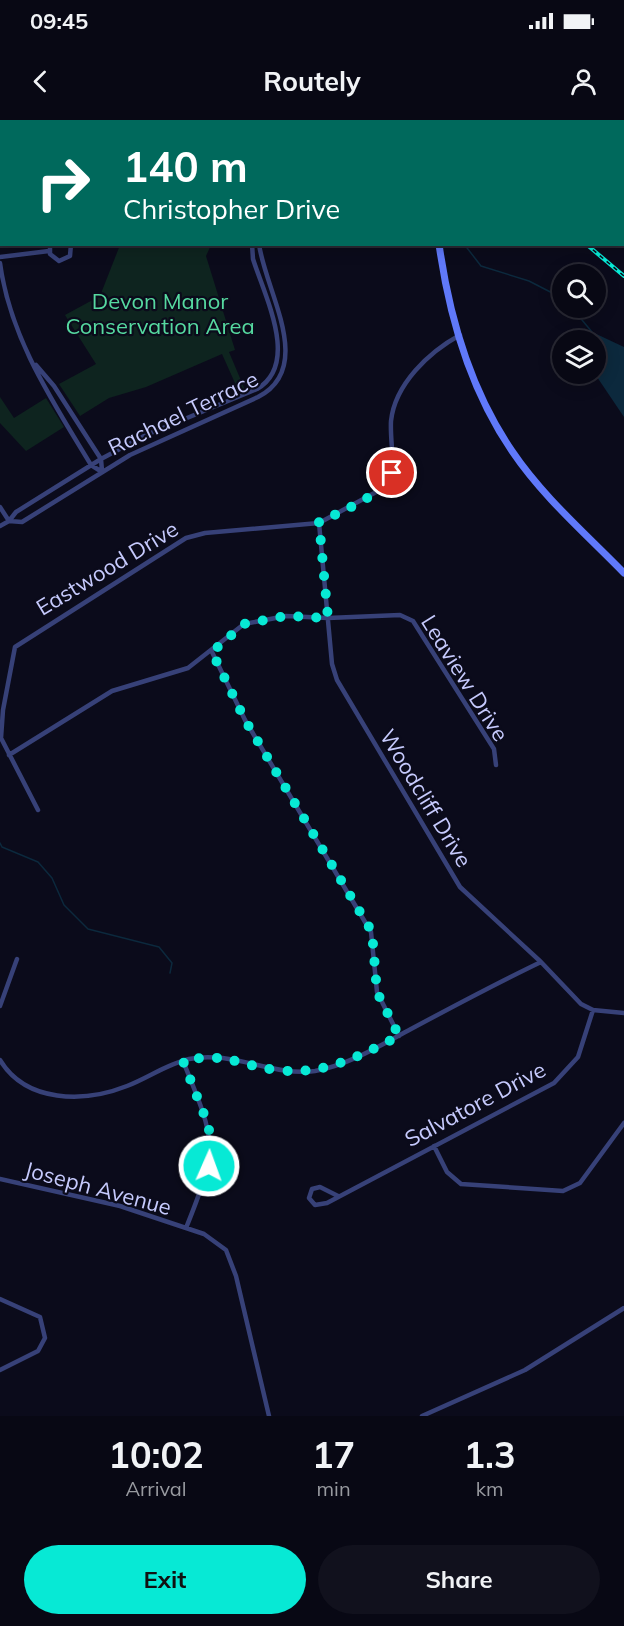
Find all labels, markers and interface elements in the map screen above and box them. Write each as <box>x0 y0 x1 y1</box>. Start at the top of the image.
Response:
text: 09:45 <box>30 7 88 35</box>
text: Routely <box>263 64 361 98</box>
icon: back <box>24 65 57 98</box>
icon: person <box>567 65 600 98</box>
text: 140 m <box>123 140 248 193</box>
icon: right <box>24 144 102 222</box>
text: Christopher Drive <box>123 192 340 226</box>
map controls <box>552 264 606 384</box>
button: search <box>552 264 606 318</box>
park label: Devon Manor Conservation Area <box>65 287 255 340</box>
button: layers <box>552 330 606 384</box>
street label: Rachael Terrace <box>103 365 263 461</box>
pin <box>366 447 417 498</box>
icon: arrive <box>375 456 408 489</box>
street label: Eastwood Drive <box>31 515 183 621</box>
street label: Leaview Drive <box>415 610 515 746</box>
street label: Woodcliff Drive <box>374 724 478 872</box>
street label: Salvatore Drive <box>400 1055 550 1153</box>
position arrow <box>177 1134 241 1198</box>
street label: Joseph Avenue <box>21 1155 175 1221</box>
text: 10:02 <box>108 1432 204 1477</box>
text: 17 <box>312 1432 355 1477</box>
text: 1.3 <box>464 1432 516 1477</box>
text: Arrival <box>125 1476 187 1501</box>
text: min <box>317 1476 351 1501</box>
text: km <box>476 1476 504 1501</box>
button: Exit <box>24 1545 306 1614</box>
button: Share <box>318 1545 600 1614</box>

